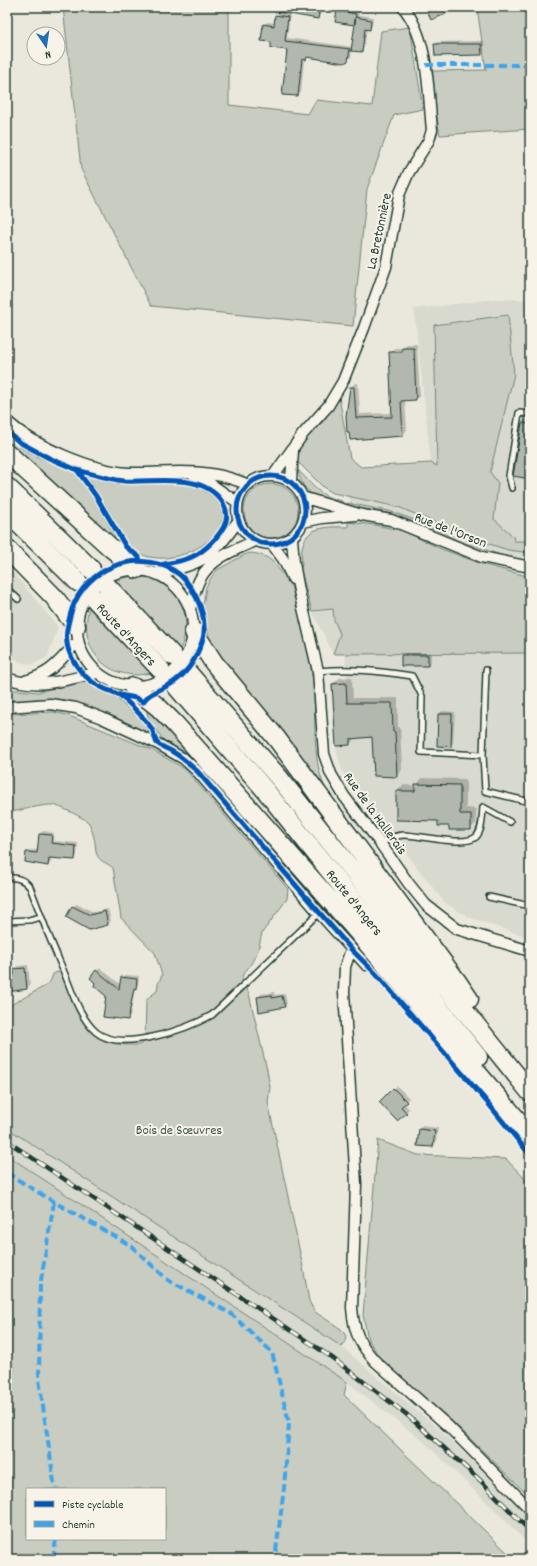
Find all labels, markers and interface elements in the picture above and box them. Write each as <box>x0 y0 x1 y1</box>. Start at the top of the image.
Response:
north arrow <box>26 26 66 66</box>
text: N <box>43 45 52 62</box>
street label: La Bretonnière <box>362 191 398 272</box>
street label: Rue de l'Orson <box>411 508 489 554</box>
street label: Route d'Angers <box>91 599 160 672</box>
street label: Rue de la Hallerais <box>337 769 411 860</box>
street label: Route d'Angers <box>320 866 387 941</box>
park label: Bois de Sœuvres <box>136 1121 222 1141</box>
legend <box>26 1488 166 1540</box>
text: Piste cyclable <box>62 1497 123 1514</box>
text: Chemin <box>62 1517 95 1534</box>

